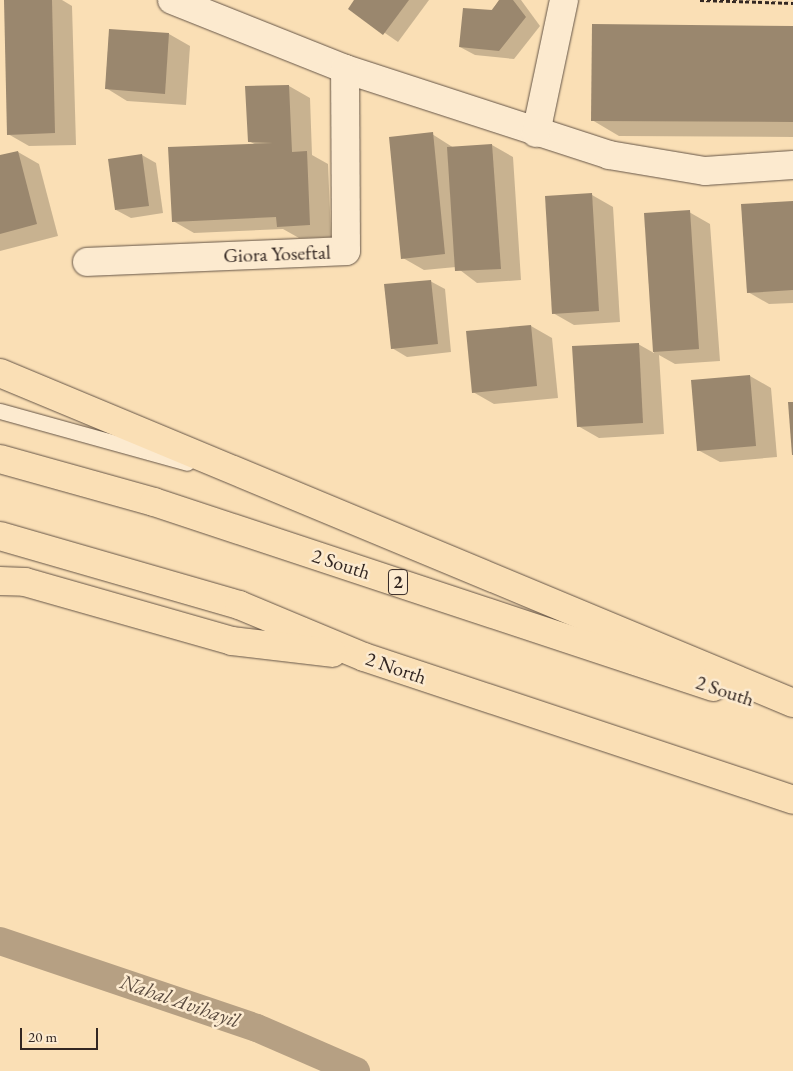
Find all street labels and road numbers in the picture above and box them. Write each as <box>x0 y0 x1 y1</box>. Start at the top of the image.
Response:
street label: Giora Yoseftal <box>223 240 331 268</box>
street label: 2 South <box>309 543 373 585</box>
road number: 2 <box>387 566 409 598</box>
street label: 2 North <box>362 646 430 690</box>
street label: 2 South <box>693 670 757 712</box>

